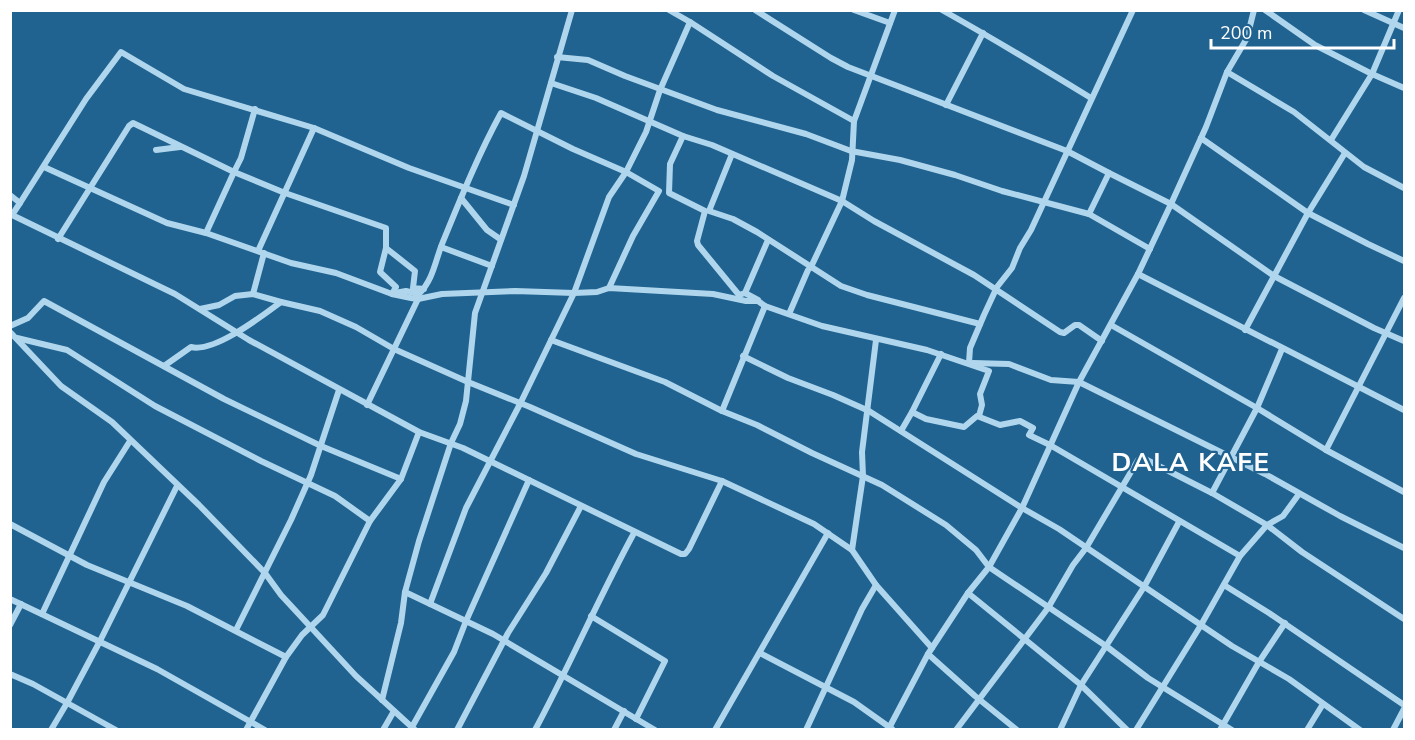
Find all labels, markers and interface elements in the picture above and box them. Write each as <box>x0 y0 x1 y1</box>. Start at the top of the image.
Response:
scale bar <box>1211 12 1394 50</box>
text: 200 m <box>1220 21 1272 45</box>
district label: DALA KAFE <box>1112 445 1270 480</box>

